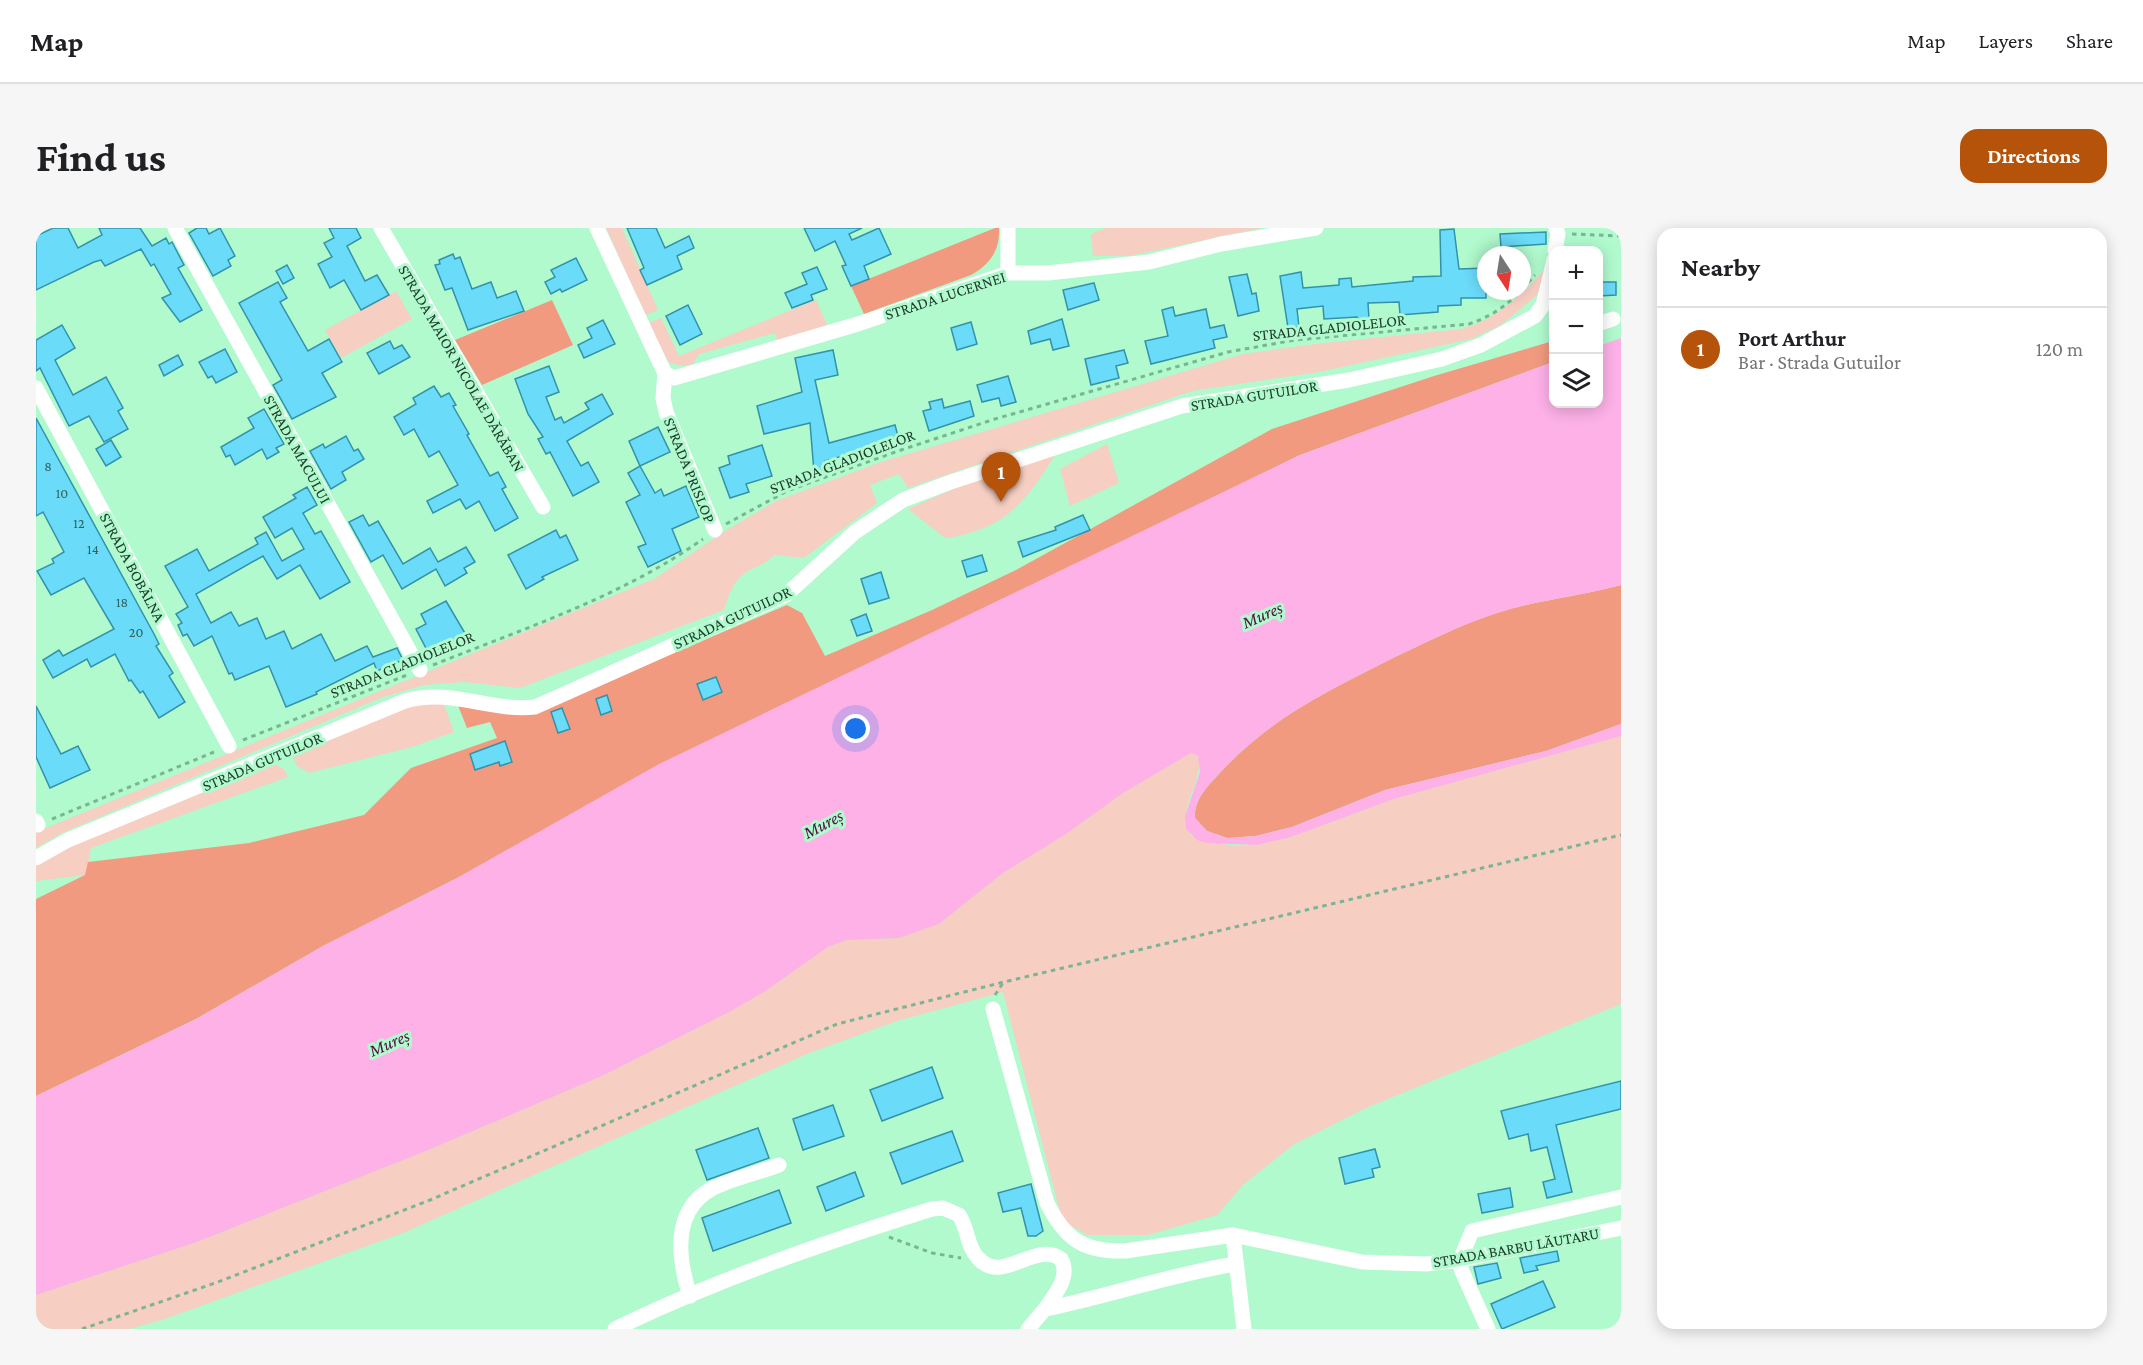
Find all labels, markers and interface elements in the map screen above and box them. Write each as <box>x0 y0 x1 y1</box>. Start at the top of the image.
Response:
text: Map <box>30 26 83 57</box>
text: Map <box>1907 29 1946 53</box>
text: Layers <box>1979 29 2033 53</box>
text: Share <box>2066 29 2113 53</box>
button: Directions <box>1960 129 2107 183</box>
text: Find us <box>36 133 166 180</box>
north arrow <box>1477 246 1531 300</box>
map controls <box>1549 246 1603 408</box>
button: + <box>1549 246 1603 300</box>
text: Nearby <box>1681 253 1760 282</box>
street label: STRADA MAIOR NICOLAE DĂRĂBAN <box>395 262 528 475</box>
street label: STRADA LUCERNEI <box>883 268 1008 323</box>
button: − <box>1549 300 1603 354</box>
street label: STRADA GLADIOLELOR <box>1252 311 1407 344</box>
text: Port Arthur <box>1738 326 1846 351</box>
text: 1 <box>1697 338 1704 360</box>
text: 120 m <box>2036 338 2083 360</box>
text: Bar · Strada Gutuilor <box>1738 351 1901 373</box>
button: layers <box>1549 354 1603 408</box>
street label: STRADA GUTUILOR <box>1189 377 1319 414</box>
street label: STRADA MACULUI <box>261 392 335 507</box>
street label: STRADA PRISLOP <box>661 415 718 525</box>
street label: STRADA GLADIOLELOR <box>767 426 917 497</box>
pin: 1 <box>982 452 1020 502</box>
house number: 8 <box>44 458 52 474</box>
house number: 10 <box>56 485 68 501</box>
street label: STRADA BOBÂLNA <box>97 510 169 625</box>
house number: 12 <box>73 515 85 531</box>
house number: 14 <box>87 541 99 557</box>
street label: STRADA GUTUILOR <box>671 583 794 652</box>
house number: 18 <box>116 594 128 610</box>
water label: Mureș <box>1238 597 1287 635</box>
house number: 20 <box>129 624 143 640</box>
street label: STRADA GLADIOLELOR <box>328 628 477 701</box>
your location <box>841 714 870 743</box>
street label: STRADA GUTUILOR <box>200 729 325 794</box>
water label: Mureș <box>799 805 848 845</box>
water label: Mureș <box>365 1025 414 1063</box>
street label: STRADA BARBU LĂUTARU <box>1432 1224 1601 1271</box>

